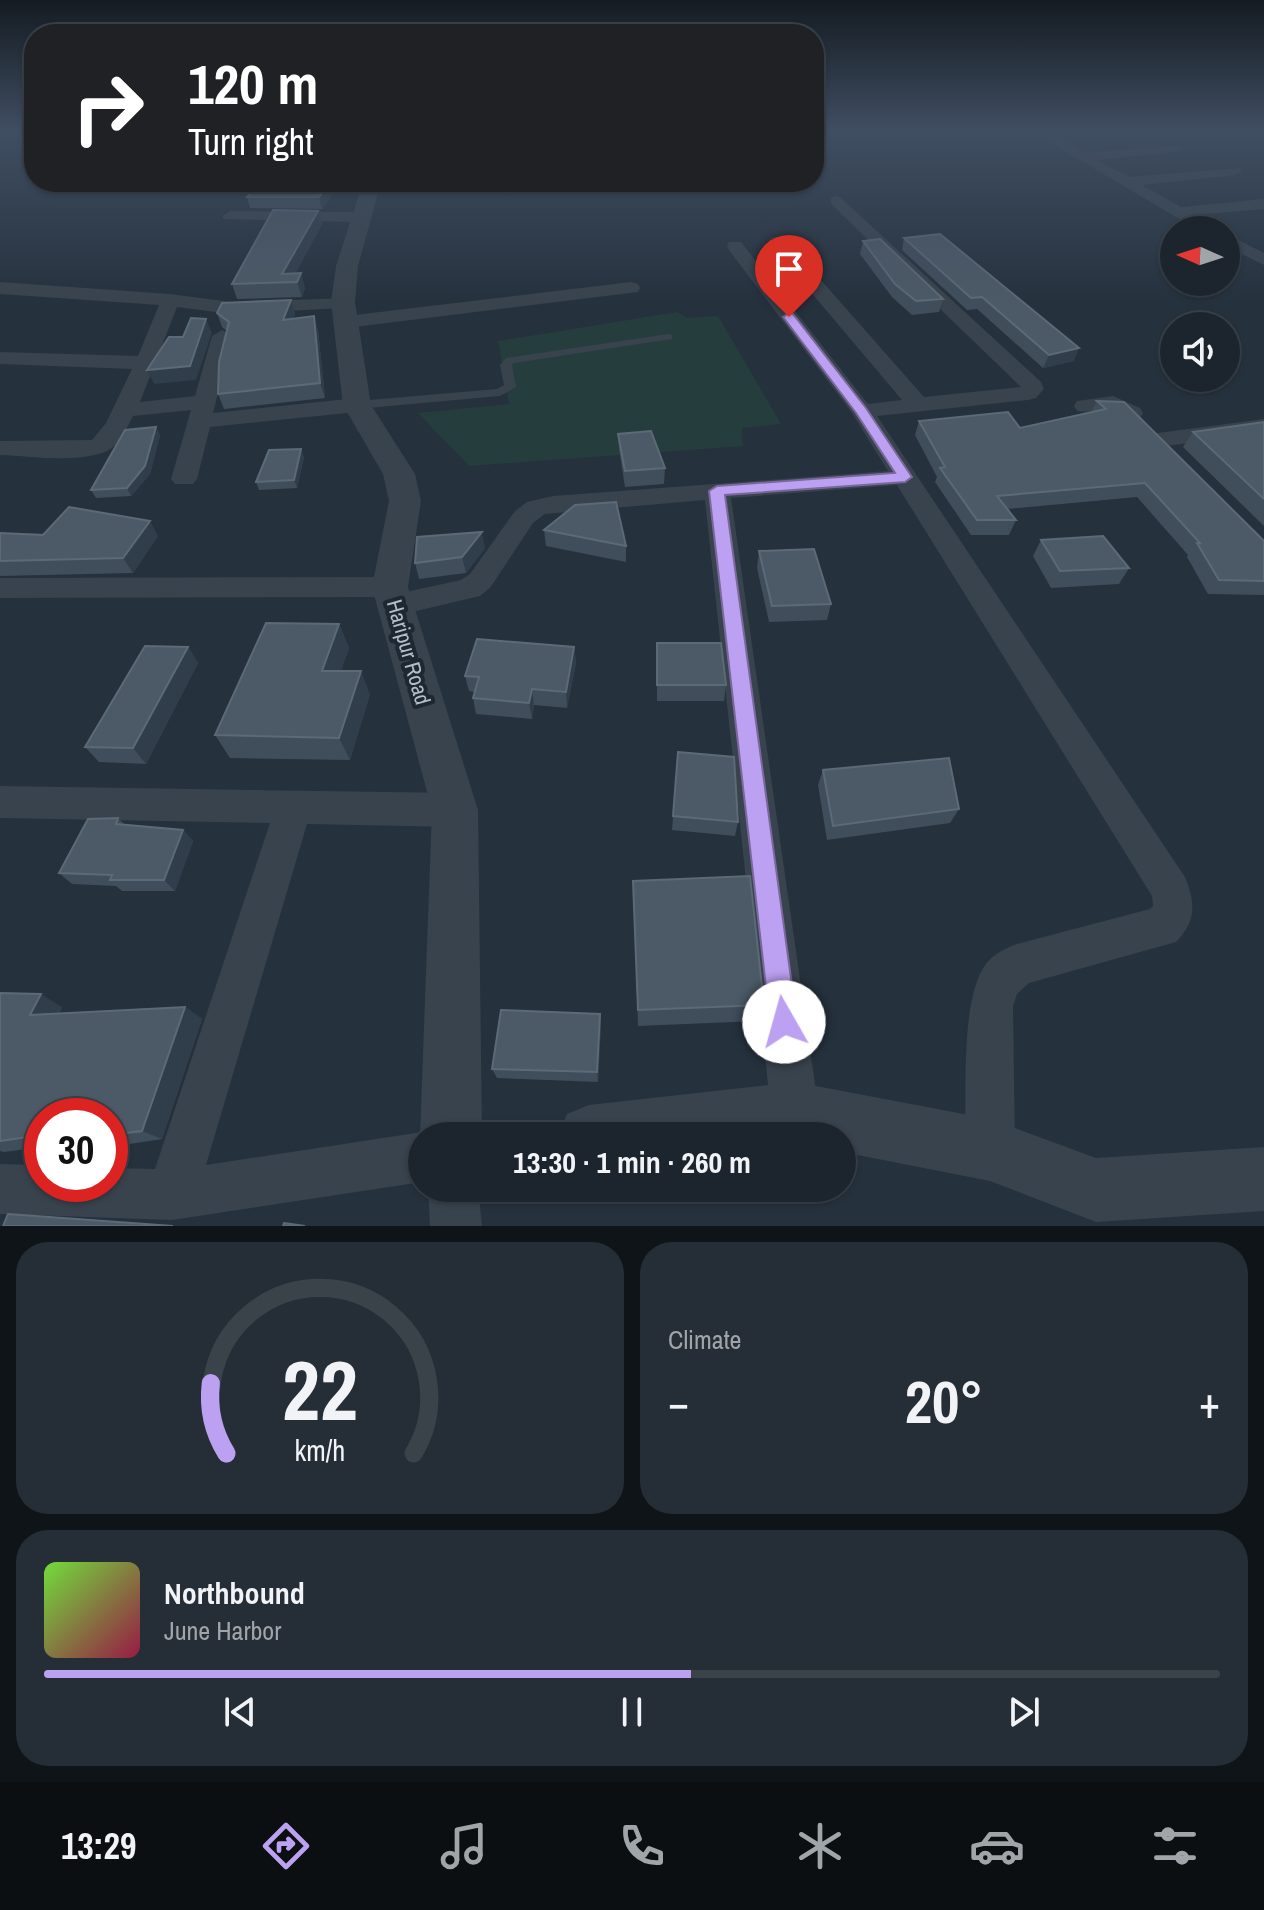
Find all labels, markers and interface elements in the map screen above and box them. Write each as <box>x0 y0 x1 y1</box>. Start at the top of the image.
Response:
text: 120 m <box>188 46 318 121</box>
icon: right <box>56 56 160 160</box>
text: Turn right <box>188 118 313 166</box>
north arrow <box>1160 216 1240 296</box>
map controls <box>1160 216 1240 392</box>
pin <box>755 235 823 317</box>
icon: arrive <box>767 247 811 291</box>
button: sound <box>1160 312 1240 392</box>
street label: Haripur Road <box>380 596 438 708</box>
position arrow <box>742 980 826 1064</box>
speed limit sign: 30 <box>24 1098 128 1202</box>
text: 13:30 · 1 min · 260 m <box>513 1142 751 1182</box>
text: Climate <box>668 1322 741 1357</box>
text: 22 <box>282 1334 358 1446</box>
text: 20° <box>905 1361 983 1442</box>
text: − <box>668 1372 689 1432</box>
text: + <box>1199 1372 1220 1432</box>
text: km/h <box>295 1431 345 1470</box>
text: Northbound <box>164 1573 305 1613</box>
text: June Harbor <box>164 1613 281 1648</box>
icon: previous <box>218 1690 262 1734</box>
icon: pause <box>610 1690 654 1734</box>
icon: next <box>1002 1690 1046 1734</box>
icon: directions <box>258 1818 314 1874</box>
icon: music <box>436 1818 492 1874</box>
icon: phone <box>614 1818 670 1874</box>
icon: climate <box>792 1818 848 1874</box>
icon: car <box>969 1818 1025 1874</box>
icon: filters <box>1147 1818 1203 1874</box>
text: 13:29 <box>61 1822 136 1870</box>

